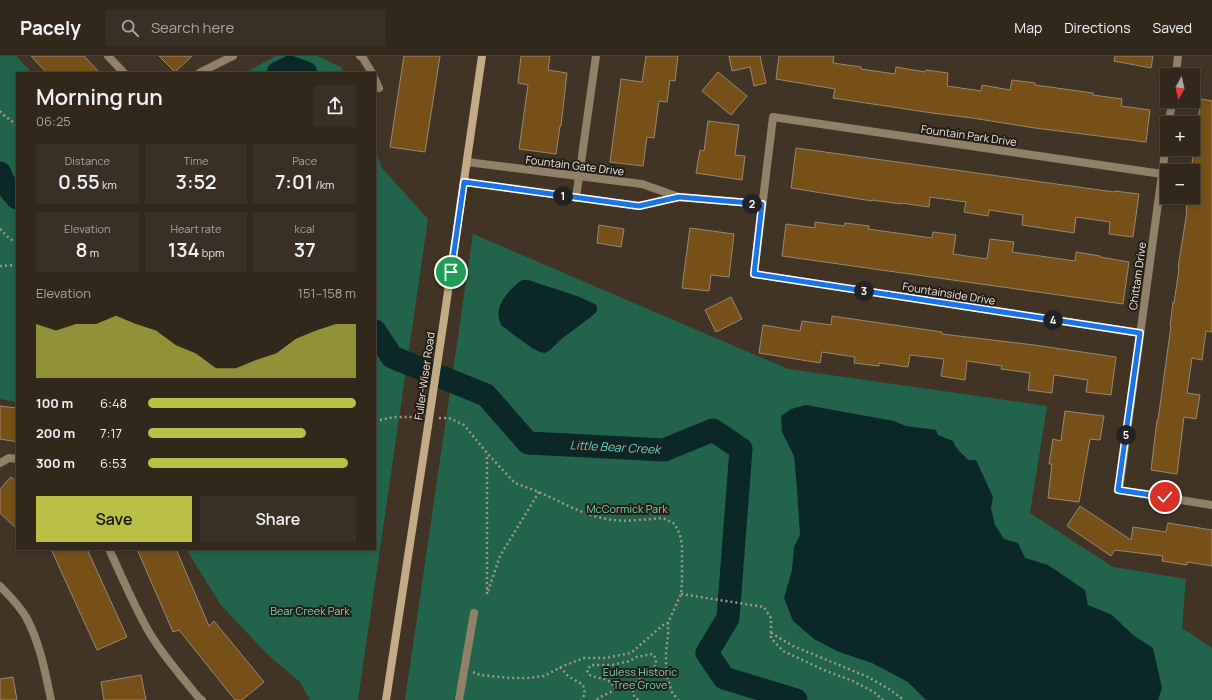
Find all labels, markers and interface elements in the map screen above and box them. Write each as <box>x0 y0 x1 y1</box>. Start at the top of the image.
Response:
search box <box>105 10 385 46</box>
text: Pacely <box>20 15 81 41</box>
icon: search <box>119 17 141 39</box>
text: Search here <box>151 17 234 38</box>
text: Map <box>1014 18 1042 37</box>
text: Directions <box>1064 18 1131 37</box>
text: Saved <box>1153 18 1192 37</box>
north arrow <box>1160 68 1200 108</box>
map controls <box>1160 68 1200 204</box>
text: Morning run <box>36 82 163 112</box>
button: share <box>314 85 356 127</box>
text: 06:25 <box>36 112 71 130</box>
button: + <box>1160 116 1200 156</box>
street label: Fountain Park Drive <box>920 121 1018 149</box>
street label: Fountain Gate Drive <box>525 152 626 179</box>
text: Distance <box>65 153 110 168</box>
text: Time <box>184 153 208 168</box>
text: Pace <box>292 153 317 168</box>
button: − <box>1160 164 1200 204</box>
text: 0.55 <box>58 168 100 195</box>
text: 3:52 <box>176 168 216 195</box>
text: 7:01 <box>275 168 313 195</box>
text: km <box>100 177 117 192</box>
text: /km <box>313 177 334 192</box>
pin: 1 <box>553 186 573 206</box>
text: 1 <box>561 188 565 203</box>
pin: 2 <box>742 194 762 214</box>
text: 2 <box>749 196 755 211</box>
text: Elevation <box>64 221 111 236</box>
text: Heart rate <box>170 221 222 236</box>
text: kcal <box>295 221 315 236</box>
text: 8 <box>76 236 88 263</box>
text: 134 <box>168 236 200 263</box>
text: 37 <box>294 236 316 263</box>
street label: Chittam Drive <box>1125 240 1149 311</box>
text: m <box>88 245 99 260</box>
text: bpm <box>200 245 224 260</box>
pin <box>434 255 468 289</box>
icon: arrive <box>440 261 462 283</box>
street label: Fountainside Drive <box>902 278 997 308</box>
pin: 3 <box>854 281 874 301</box>
text: 3 <box>861 283 867 298</box>
text: Elevation <box>36 284 91 302</box>
text: 151–158 m <box>298 284 356 302</box>
pin: 4 <box>1043 310 1063 330</box>
text: 4 <box>1050 312 1056 327</box>
street label: Fuller-Wiser Road <box>410 331 438 421</box>
text: 100 m <box>36 394 73 412</box>
text: 6:48 <box>100 394 127 412</box>
text: 200 m <box>36 424 75 442</box>
text: 7:17 <box>100 424 122 442</box>
pin: 5 <box>1116 425 1136 445</box>
text: 5 <box>1123 427 1129 442</box>
water label: Little Bear Creek <box>569 436 663 458</box>
text: 300 m <box>36 454 75 472</box>
text: 6:53 <box>100 454 127 472</box>
pin <box>1148 480 1182 514</box>
icon: check <box>1154 486 1176 508</box>
button: Save <box>36 496 192 542</box>
button: Share <box>200 496 356 542</box>
park label: McCormick Park <box>586 501 668 516</box>
park label: Bear Creek Park <box>270 603 350 618</box>
park label: Euless Historic Tree Grove <box>603 664 677 692</box>

